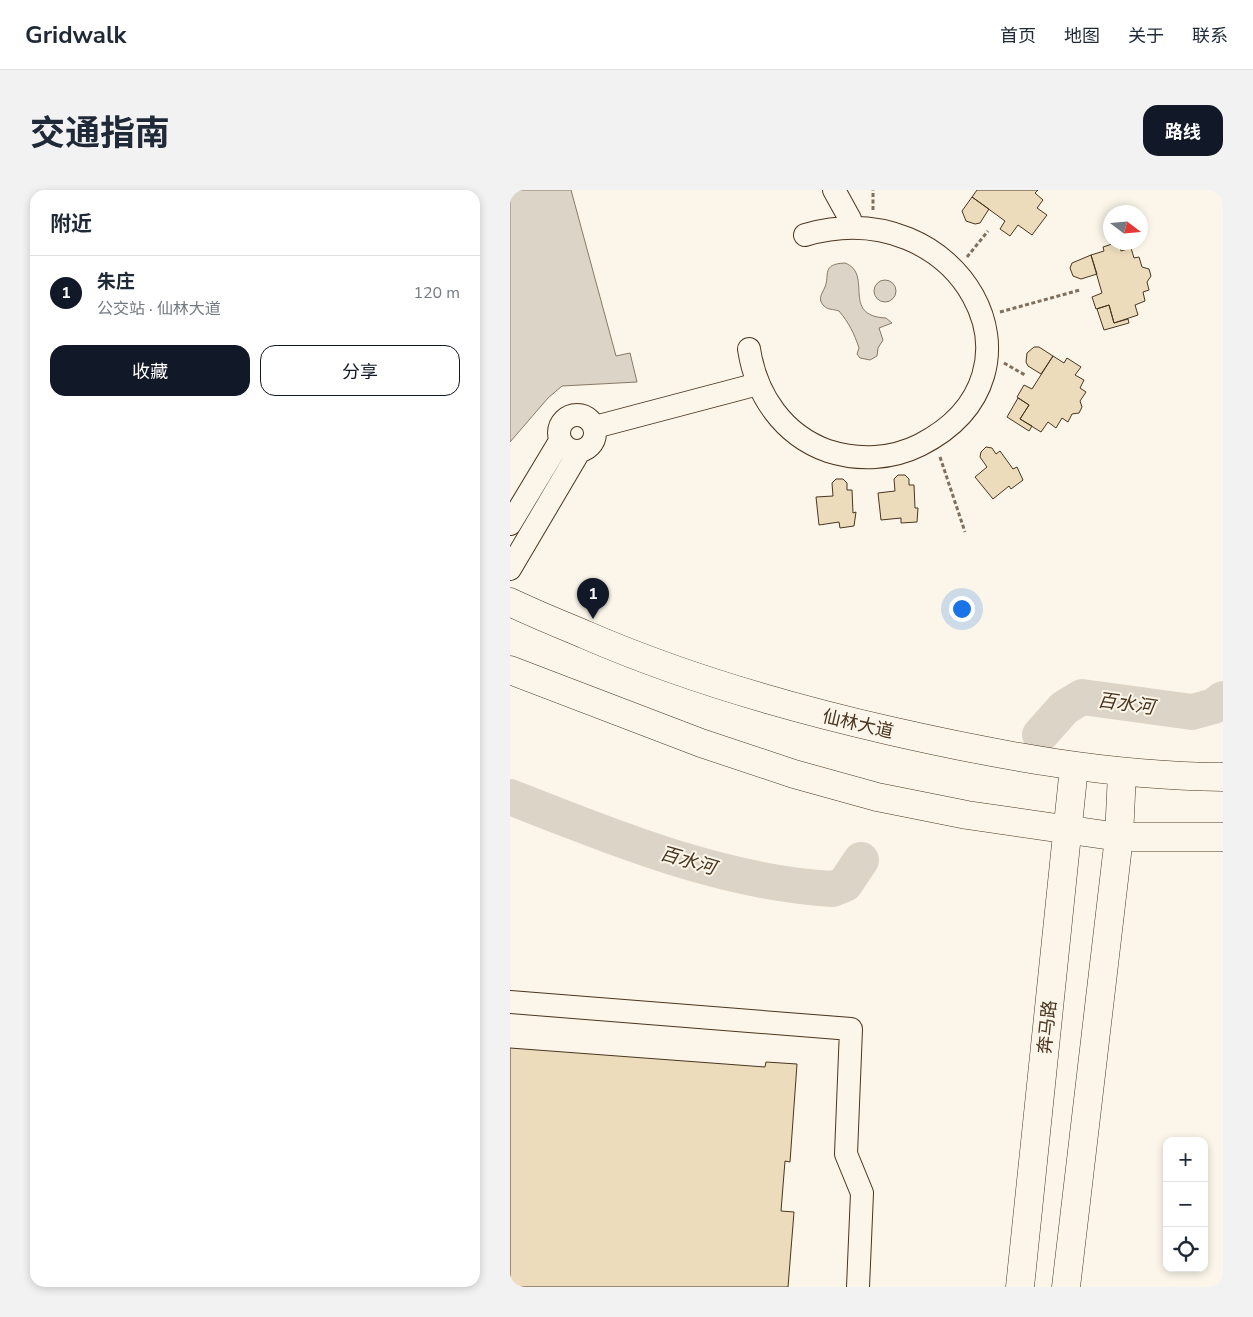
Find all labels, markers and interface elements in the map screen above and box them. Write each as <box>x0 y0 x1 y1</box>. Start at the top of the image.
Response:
text: Gridwalk <box>25 19 126 51</box>
text: 首页 <box>1000 24 1036 48</box>
text: 地图 <box>1064 24 1100 48</box>
text: 关于 <box>1128 24 1164 48</box>
text: 联系 <box>1192 24 1228 48</box>
button: 路线 <box>1143 105 1223 156</box>
text: 交通指南 <box>30 110 170 157</box>
north arrow <box>1103 205 1148 250</box>
text: 附近 <box>50 210 92 238</box>
text: 朱庄 <box>97 269 135 295</box>
text: 1 <box>61 282 71 304</box>
text: 120 m <box>413 282 460 304</box>
text: 公交站 · 仙林大道 <box>97 298 221 320</box>
button: 收藏 <box>50 345 250 396</box>
button: 分享 <box>260 345 460 396</box>
pin: 1 <box>577 578 609 619</box>
your location <box>949 596 975 622</box>
water label: 百水河 <box>1096 687 1160 721</box>
street label: 仙林大道 <box>820 704 896 744</box>
water label: 百水河 <box>657 841 723 882</box>
street label: 奔马路 <box>1032 999 1062 1055</box>
map controls <box>1163 1137 1208 1272</box>
button: + <box>1163 1137 1208 1182</box>
button: − <box>1163 1182 1208 1227</box>
button: locate <box>1163 1227 1208 1272</box>

